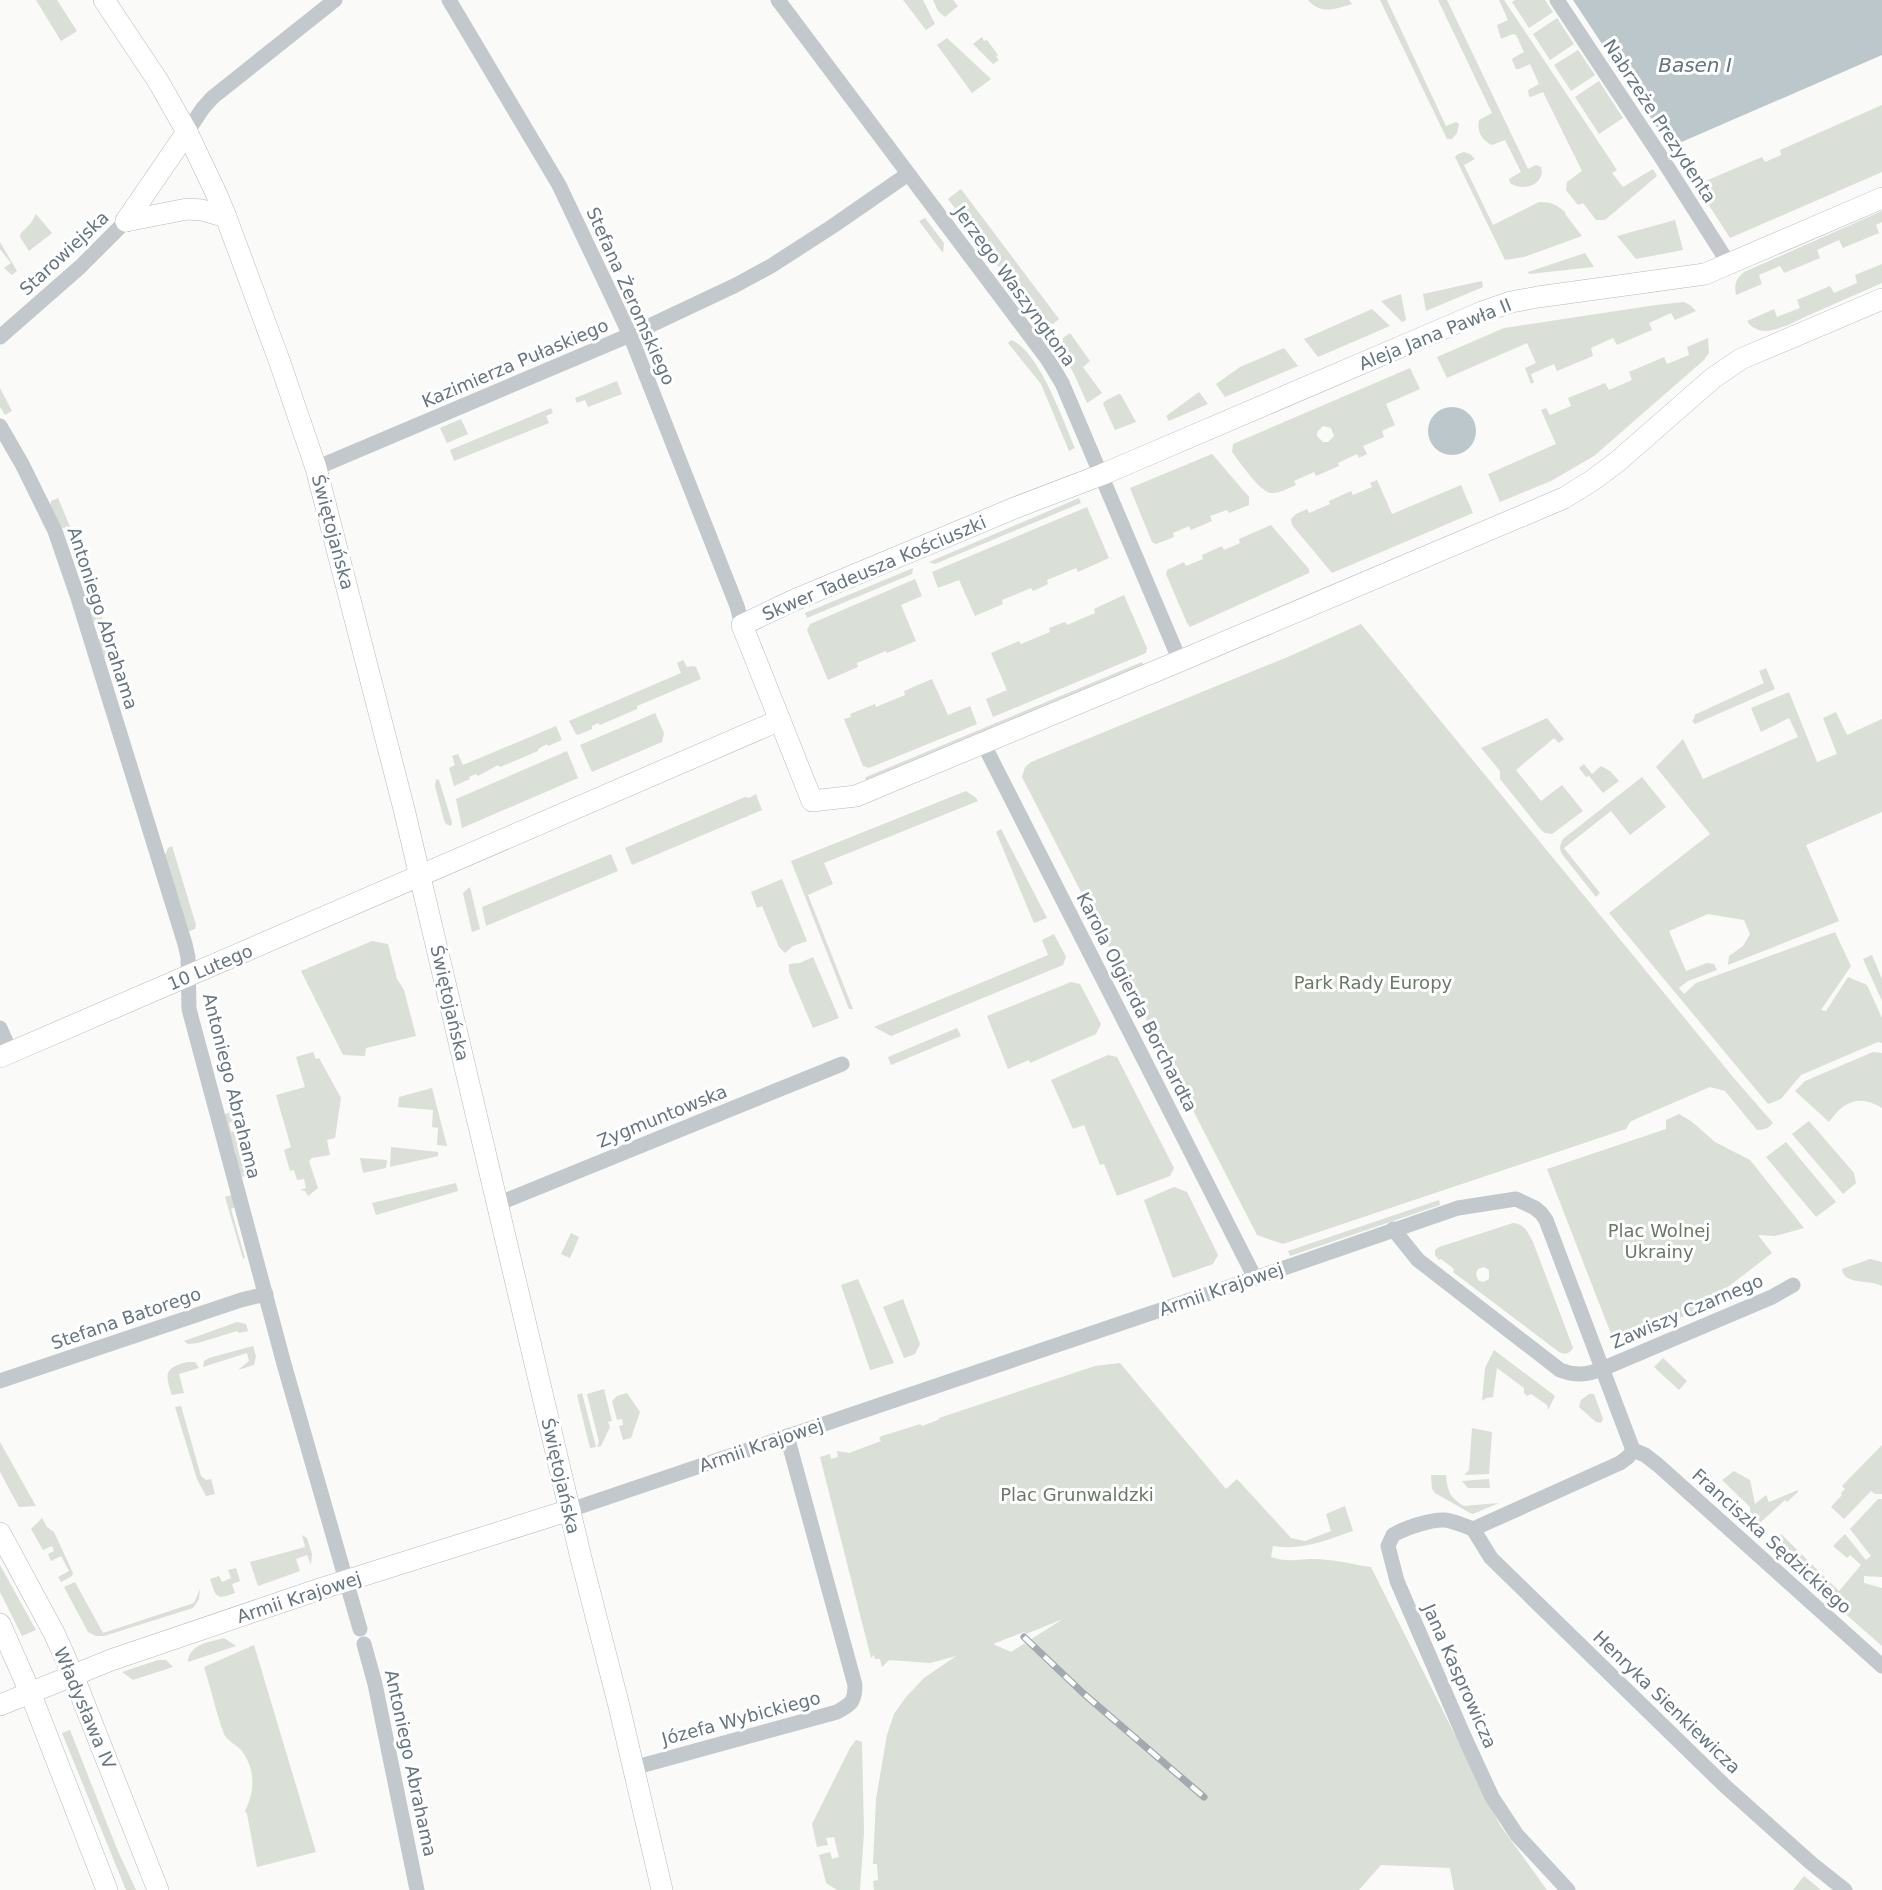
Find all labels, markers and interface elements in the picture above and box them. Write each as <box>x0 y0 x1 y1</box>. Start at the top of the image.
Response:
street label: Nabrzeże Prezydenta <box>1599 35 1721 207</box>
water label: Basen I <box>1658 53 1732 77</box>
street label: Jerzego Waszyngtona <box>949 201 1080 370</box>
street label: Stefana Żeromskiego <box>582 204 680 388</box>
street label: Starowiejska <box>15 206 113 300</box>
street label: Aleja Jana Pawła II <box>1356 294 1514 374</box>
street label: Kazimierza Pułaskiego <box>419 314 611 412</box>
street label: Świętojańska <box>308 472 358 592</box>
street label: Skwer Tadeusza Kościuszki <box>759 511 989 625</box>
street label: Antoniego Abrahama <box>64 524 142 712</box>
street label: Karola Olgierda Borchardta <box>1072 889 1202 1115</box>
street label: 10 Lutego <box>164 940 256 994</box>
street label: Świętojańska <box>426 943 474 1063</box>
park label: Park Rady Europy <box>1294 972 1453 993</box>
street label: Antoniego Abrahama <box>199 991 265 1181</box>
street label: Zygmuntowska <box>594 1080 730 1152</box>
park label: Plac Wolnej Ukrainy <box>1608 1220 1710 1262</box>
street label: Armii Krajowej <box>1156 1258 1286 1320</box>
street label: Zawiszy Czarnego <box>1608 1269 1766 1353</box>
street label: Stefana Batorego <box>48 1283 204 1353</box>
street label: Armii Krajowej <box>696 1414 826 1476</box>
street label: Świętojańska <box>537 1416 585 1536</box>
street label: Franciszka Sędzickiego <box>1688 1464 1856 1618</box>
park label: Plac Grunwaldzki <box>1000 1484 1154 1505</box>
street label: Armii Krajowej <box>234 1567 364 1627</box>
street label: Jana Kasprowicza <box>1418 1600 1501 1751</box>
street label: Henryka Sienkiewicza <box>1589 1626 1745 1778</box>
street label: Władysława IV <box>50 1644 120 1773</box>
street label: Antoniego Abrahama <box>381 1668 441 1858</box>
street label: Józefa Wybickiego <box>658 1687 823 1750</box>

